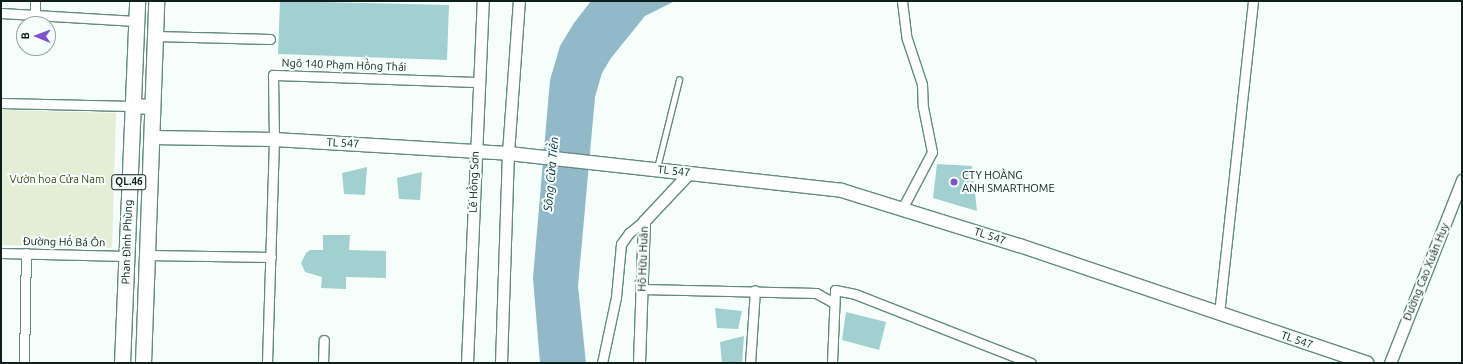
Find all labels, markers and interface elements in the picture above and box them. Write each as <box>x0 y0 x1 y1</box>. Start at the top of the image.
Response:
north arrow <box>16 16 56 56</box>
text: B <box>19 32 31 40</box>
street label: Ngõ 140 Phạm Hồng Thái <box>281 56 407 74</box>
street label: TL 547 <box>326 136 360 150</box>
water label: Sông Cửa Tiền <box>541 136 561 212</box>
street label: Lê Hồng Sơn <box>466 151 482 213</box>
street label: TL 547 <box>657 163 691 179</box>
place label: CTY HOÀNG ANH SMARTHOME <box>962 169 1055 195</box>
park label: Vườn hoa Cửa Nam <box>10 172 104 186</box>
road number: QL.46 <box>111 174 147 190</box>
marker: CTY HOÀNG ANH SMARTHOME <box>949 177 959 187</box>
street label: Phan Đình Phùng <box>119 199 135 285</box>
street label: Đường Cao Xuân Huy <box>1400 221 1452 323</box>
street label: TL 547 <box>972 225 1008 247</box>
street label: Hồ Hữu Huân <box>635 226 651 292</box>
street label: Đường Hố Bá Ôn <box>23 235 105 249</box>
street label: TL 547 <box>1279 328 1315 352</box>

